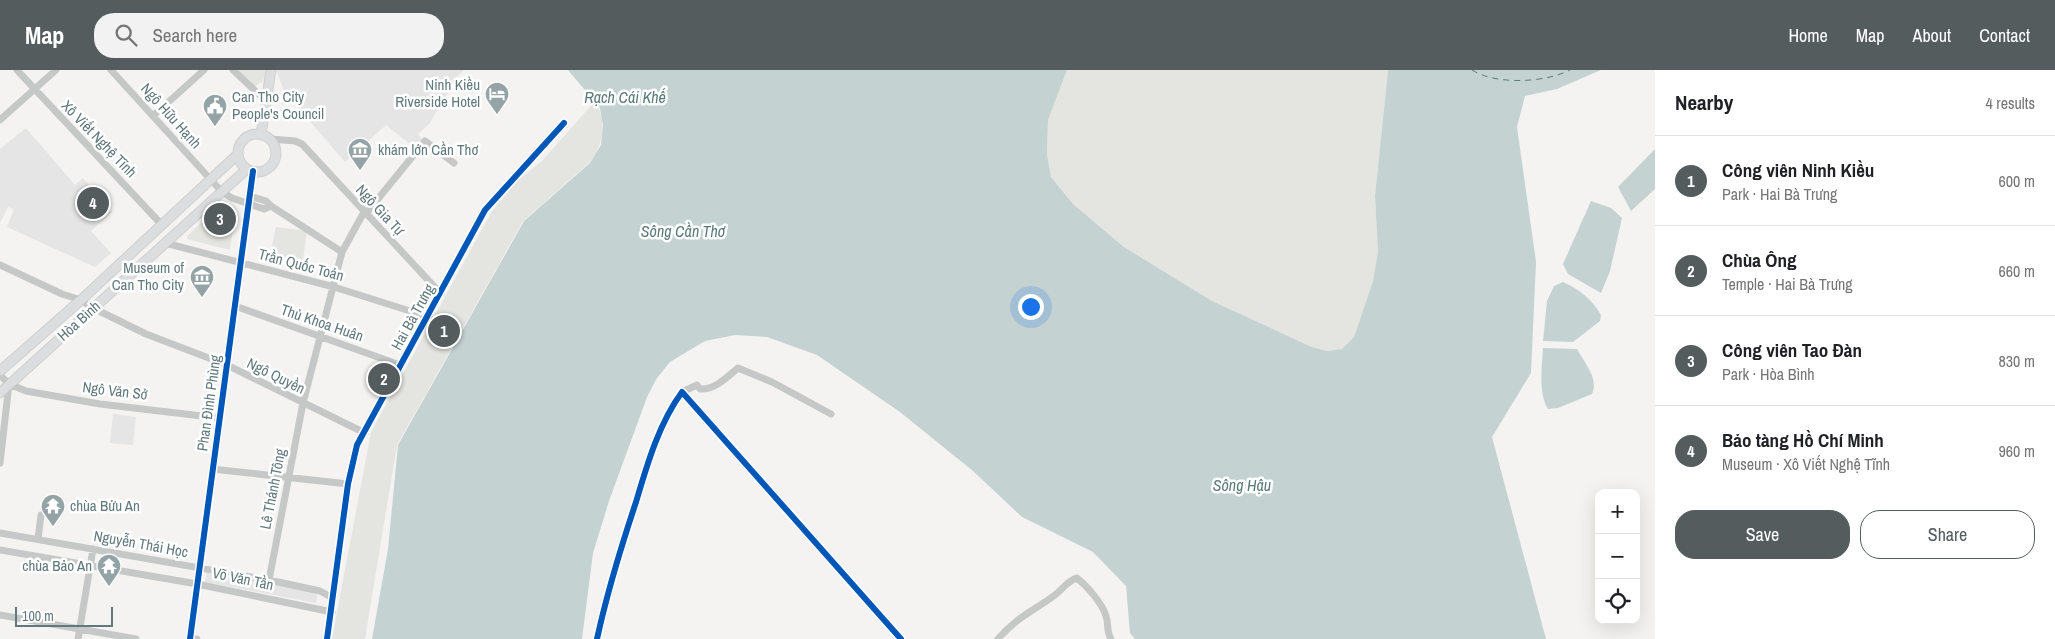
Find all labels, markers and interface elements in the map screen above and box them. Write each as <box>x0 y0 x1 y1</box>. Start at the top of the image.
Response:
search box <box>94 13 444 58</box>
text: Map <box>25 19 64 51</box>
icon: search <box>112 21 140 49</box>
text: Search here <box>152 22 237 48</box>
text: Home <box>1788 23 1828 48</box>
text: Map <box>1856 23 1885 48</box>
text: About <box>1913 23 1951 48</box>
text: Contact <box>1979 23 2030 48</box>
place label: Ninh Kiều Riverside Hotel <box>395 74 480 112</box>
street label: Ngô Hữu Hạnh <box>136 78 206 153</box>
hotel icon: Ninh Kiều Riverside Hotel <box>484 81 510 115</box>
place label: Can Tho City People's Council <box>232 86 324 124</box>
water label: Rạch Cái Khế <box>584 86 667 108</box>
text: Nearby <box>1675 88 1733 117</box>
text: 4 results <box>1985 92 2035 114</box>
public building icon: Can Tho City People's Council <box>202 93 228 127</box>
street label: Xô Viết Nghệ Tĩnh <box>57 95 142 182</box>
museum icon: khám lớn Cần Thơ <box>347 137 373 171</box>
place label: khám lớn Cần Thơ <box>378 139 478 160</box>
text: Công viên Ninh Kiều <box>1722 157 1874 183</box>
text: 1 <box>1687 170 1695 192</box>
text: 600 m <box>1999 170 2035 192</box>
street label: Ngô Gia Tự <box>351 180 410 240</box>
text: Park · Hai Bà Trưng <box>1722 183 1837 205</box>
pin: 4 <box>77 184 109 222</box>
pin: 3 <box>204 200 236 238</box>
water label: Sông Cần Thơ <box>641 220 726 242</box>
street label: Trần Quốc Toản <box>256 243 346 286</box>
text: Chùa Ông <box>1722 247 1796 273</box>
place label: Museum of Can Tho City <box>112 257 185 295</box>
text: 2 <box>1687 260 1695 282</box>
text: 660 m <box>1999 260 2035 282</box>
museum icon: Museum of Can Tho City <box>189 264 215 298</box>
text: Temple · Hai Bà Trưng <box>1722 273 1853 295</box>
street label: Hai Bà Trưng <box>386 280 439 354</box>
your location <box>1018 294 1044 320</box>
street label: Hòa Bình <box>53 296 105 346</box>
street label: Thủ Khoa Huân <box>278 299 366 346</box>
pin: 1 <box>428 312 460 350</box>
text: Công viên Tao Đàn <box>1722 337 1862 363</box>
text: 3 <box>1687 350 1695 372</box>
text: 830 m <box>1999 350 2035 372</box>
street label: Ngô Quyền <box>244 352 309 399</box>
street label: Phan Đình Phùng <box>191 353 226 452</box>
pin: 2 <box>368 360 400 398</box>
text: Park · Hòa Bình <box>1722 363 1815 385</box>
street label: Ngô Văn Sở <box>81 376 149 405</box>
text: Bảo tàng Hồ Chí Minh <box>1722 427 1884 453</box>
text: 4 <box>1687 440 1695 462</box>
text: 960 m <box>1999 440 2035 462</box>
street label: Lê Thánh Tông <box>254 447 291 531</box>
text: Museum · Xô Viết Nghệ Tĩnh <box>1722 453 1890 475</box>
water label: Sông Hậu <box>1213 474 1271 496</box>
map controls <box>1595 489 1640 624</box>
button: + <box>1595 489 1640 534</box>
temple icon: chùa Bửu An <box>40 493 66 527</box>
place label: chùa Bửu An <box>70 495 140 516</box>
button: Save <box>1675 510 1850 559</box>
button: Share <box>1860 510 2035 559</box>
street label: Nguyễn Thái Học <box>92 525 190 562</box>
button: − <box>1595 534 1640 579</box>
temple icon: chùa Bảo An <box>96 553 122 587</box>
place label: chùa Bảo An <box>22 555 92 576</box>
street label: Võ Văn Tần <box>211 562 276 595</box>
button: locate <box>1595 579 1640 624</box>
scale bar <box>15 604 112 627</box>
text: 100 m <box>22 607 54 625</box>

